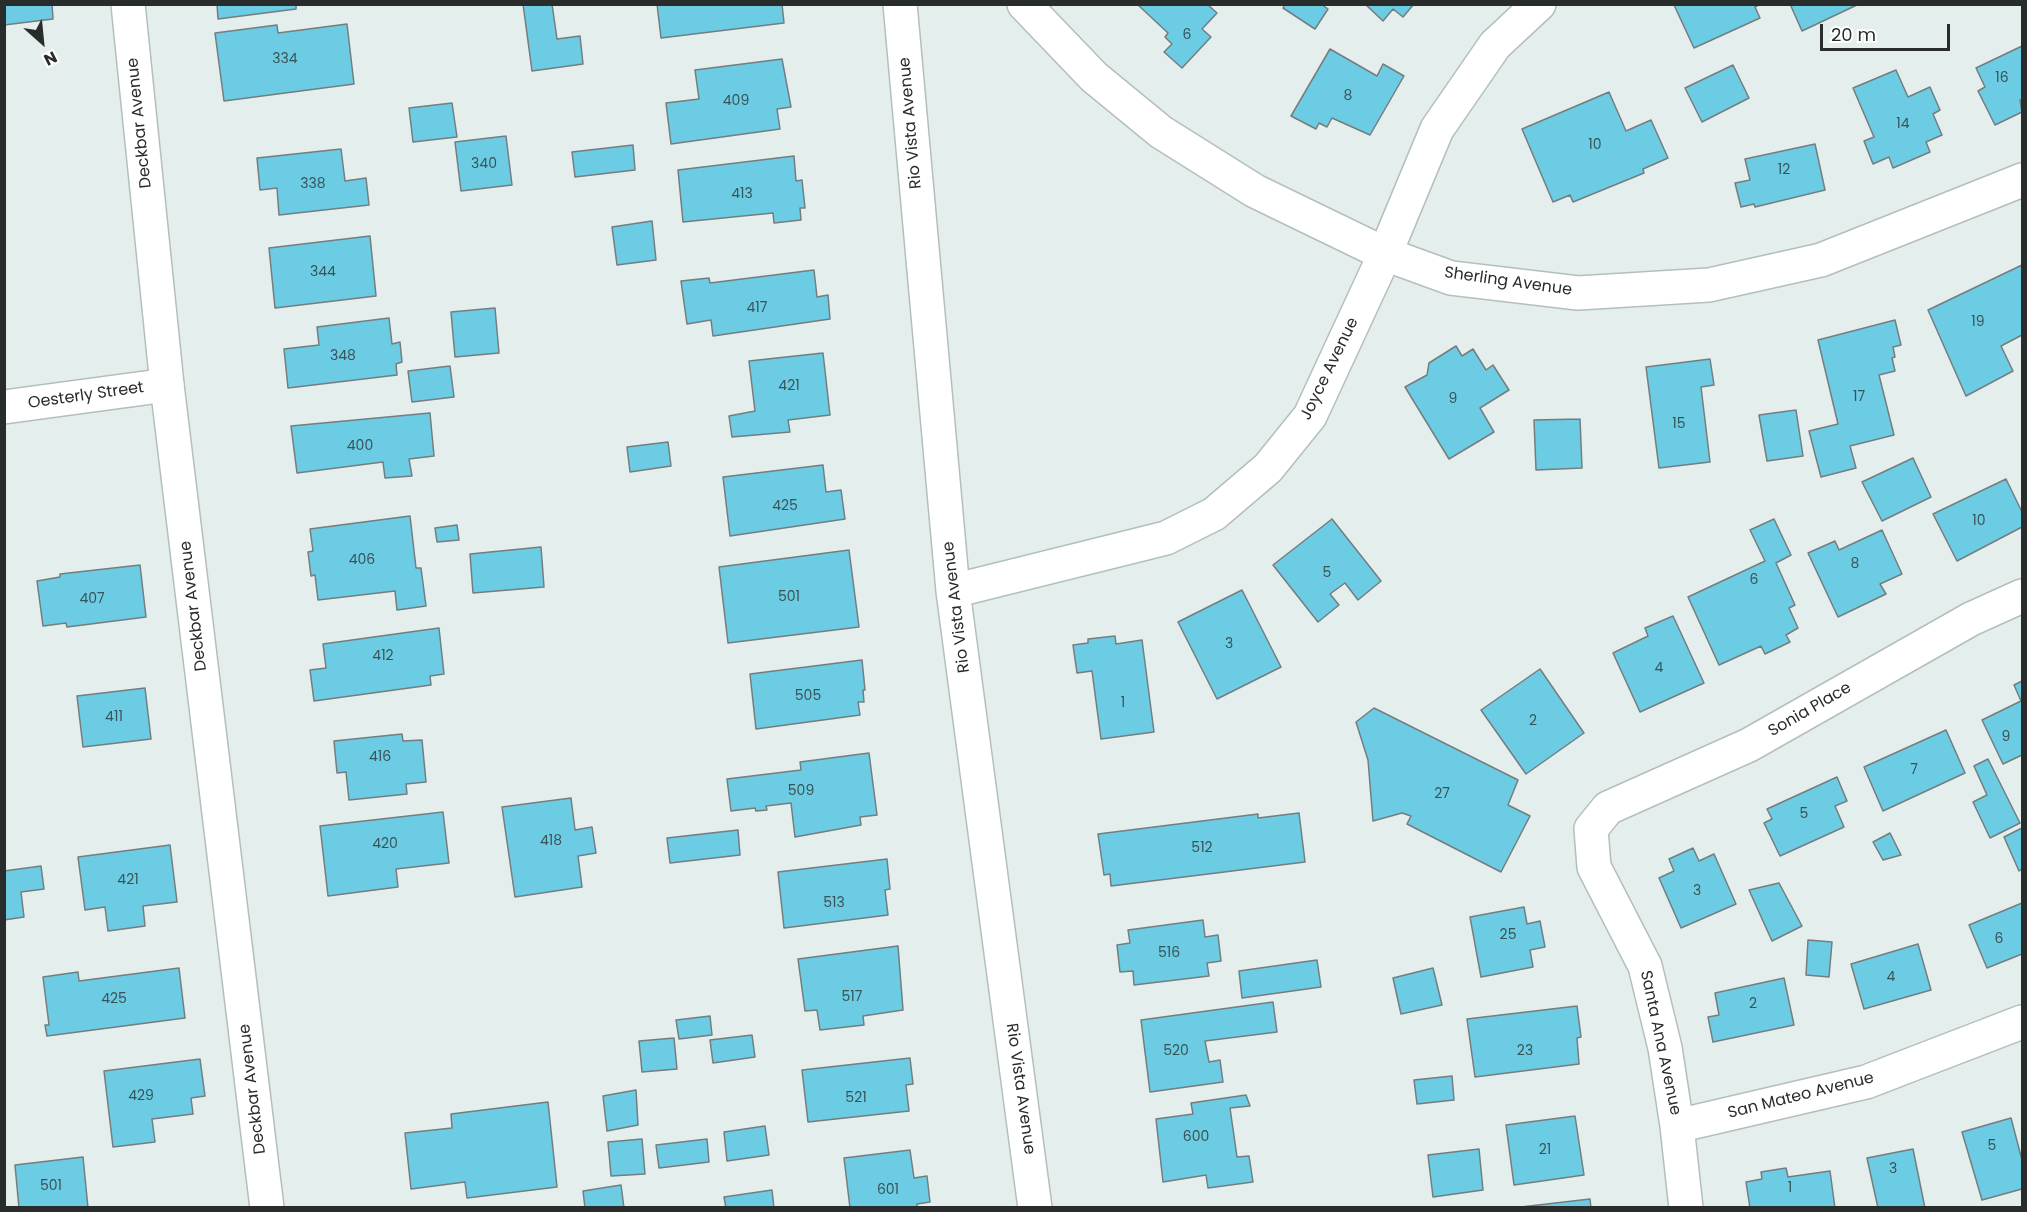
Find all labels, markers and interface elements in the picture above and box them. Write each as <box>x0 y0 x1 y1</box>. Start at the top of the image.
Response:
north arrow <box>12 12 72 72</box>
scale bar <box>1823 12 1954 50</box>
text: 20 m <box>1831 22 1876 47</box>
house number: 6 <box>1183 27 1191 43</box>
text: N <box>40 45 61 71</box>
house number: 334 <box>272 51 298 67</box>
street label: Rio Vista Avenue <box>896 56 926 190</box>
street label: Deckbar Avenue <box>124 57 156 189</box>
house number: 16 <box>1995 70 2009 86</box>
house number: 8 <box>1344 88 1352 104</box>
house number: 409 <box>723 93 749 109</box>
house number: 14 <box>1896 116 1910 132</box>
house number: 10 <box>1588 137 1602 153</box>
house number: 340 <box>471 156 497 172</box>
house number: 12 <box>1778 162 1790 178</box>
house number: 338 <box>300 176 326 192</box>
house number: 413 <box>731 186 753 202</box>
house number: 344 <box>310 264 336 280</box>
street label: Sherling Avenue <box>1443 264 1573 300</box>
house number: 417 <box>747 300 767 316</box>
house number: 19 <box>1971 314 1985 330</box>
street label: Joyce Avenue <box>1297 315 1363 423</box>
house number: 348 <box>330 348 356 364</box>
street label: Oesterly Street <box>27 378 145 414</box>
house number: 421 <box>778 378 800 394</box>
house number: 17 <box>1853 389 1865 405</box>
house number: 9 <box>1449 391 1457 407</box>
house number: 15 <box>1672 416 1686 432</box>
house number: 400 <box>347 438 373 454</box>
house number: 425 <box>772 498 798 514</box>
house number: 10 <box>1972 513 1986 529</box>
street label: Deckbar Avenue <box>176 540 212 672</box>
street label: Rio Vista Avenue <box>939 540 975 674</box>
house number: 406 <box>349 552 375 568</box>
house number: 8 <box>1851 556 1859 572</box>
house number: 5 <box>1323 565 1331 581</box>
house number: 6 <box>1750 572 1758 588</box>
house number: 501 <box>778 589 800 605</box>
house number: 407 <box>79 591 105 607</box>
house number: 3 <box>1225 636 1233 652</box>
house number: 412 <box>372 648 394 664</box>
house number: 4 <box>1655 660 1663 676</box>
street label: Sonia Place <box>1765 679 1855 741</box>
house number: 505 <box>795 688 821 704</box>
house number: 1 <box>1121 695 1125 711</box>
house number: 411 <box>105 709 123 725</box>
house number: 2 <box>1529 713 1537 729</box>
house number: 9 <box>2002 729 2010 745</box>
house number: 416 <box>369 749 391 765</box>
house number: 7 <box>1910 762 1918 778</box>
house number: 509 <box>788 783 814 799</box>
house number: 27 <box>1434 786 1450 802</box>
house number: 5 <box>1800 806 1808 822</box>
house number: 418 <box>540 833 562 849</box>
house number: 420 <box>372 836 398 852</box>
house number: 512 <box>1191 840 1213 856</box>
house number: 421 <box>117 872 139 888</box>
house number: 3 <box>1693 883 1701 899</box>
house number: 513 <box>823 895 845 911</box>
house number: 25 <box>1500 927 1516 943</box>
house number: 6 <box>1995 931 2003 947</box>
house number: 516 <box>1158 945 1180 961</box>
street label: Santa Ana Avenue <box>1635 969 1685 1117</box>
house number: 4 <box>1887 969 1895 985</box>
house number: 517 <box>842 989 862 1005</box>
house number: 425 <box>101 991 127 1007</box>
house number: 2 <box>1749 996 1757 1012</box>
street label: Rio Vista Avenue <box>1001 1022 1039 1156</box>
street label: Deckbar Avenue <box>235 1023 271 1155</box>
house number: 520 <box>1163 1043 1189 1059</box>
house number: 23 <box>1517 1043 1533 1059</box>
street label: San Mateo Avenue <box>1726 1069 1876 1123</box>
house number: 429 <box>128 1088 154 1104</box>
house number: 521 <box>845 1090 867 1106</box>
house number: 600 <box>1183 1129 1209 1145</box>
house number: 5 <box>1988 1138 1996 1154</box>
house number: 21 <box>1539 1142 1551 1158</box>
house number: 3 <box>1889 1161 1897 1177</box>
house number: 501 <box>40 1178 62 1194</box>
house number: 1 <box>1788 1180 1792 1196</box>
house number: 601 <box>877 1182 899 1198</box>

